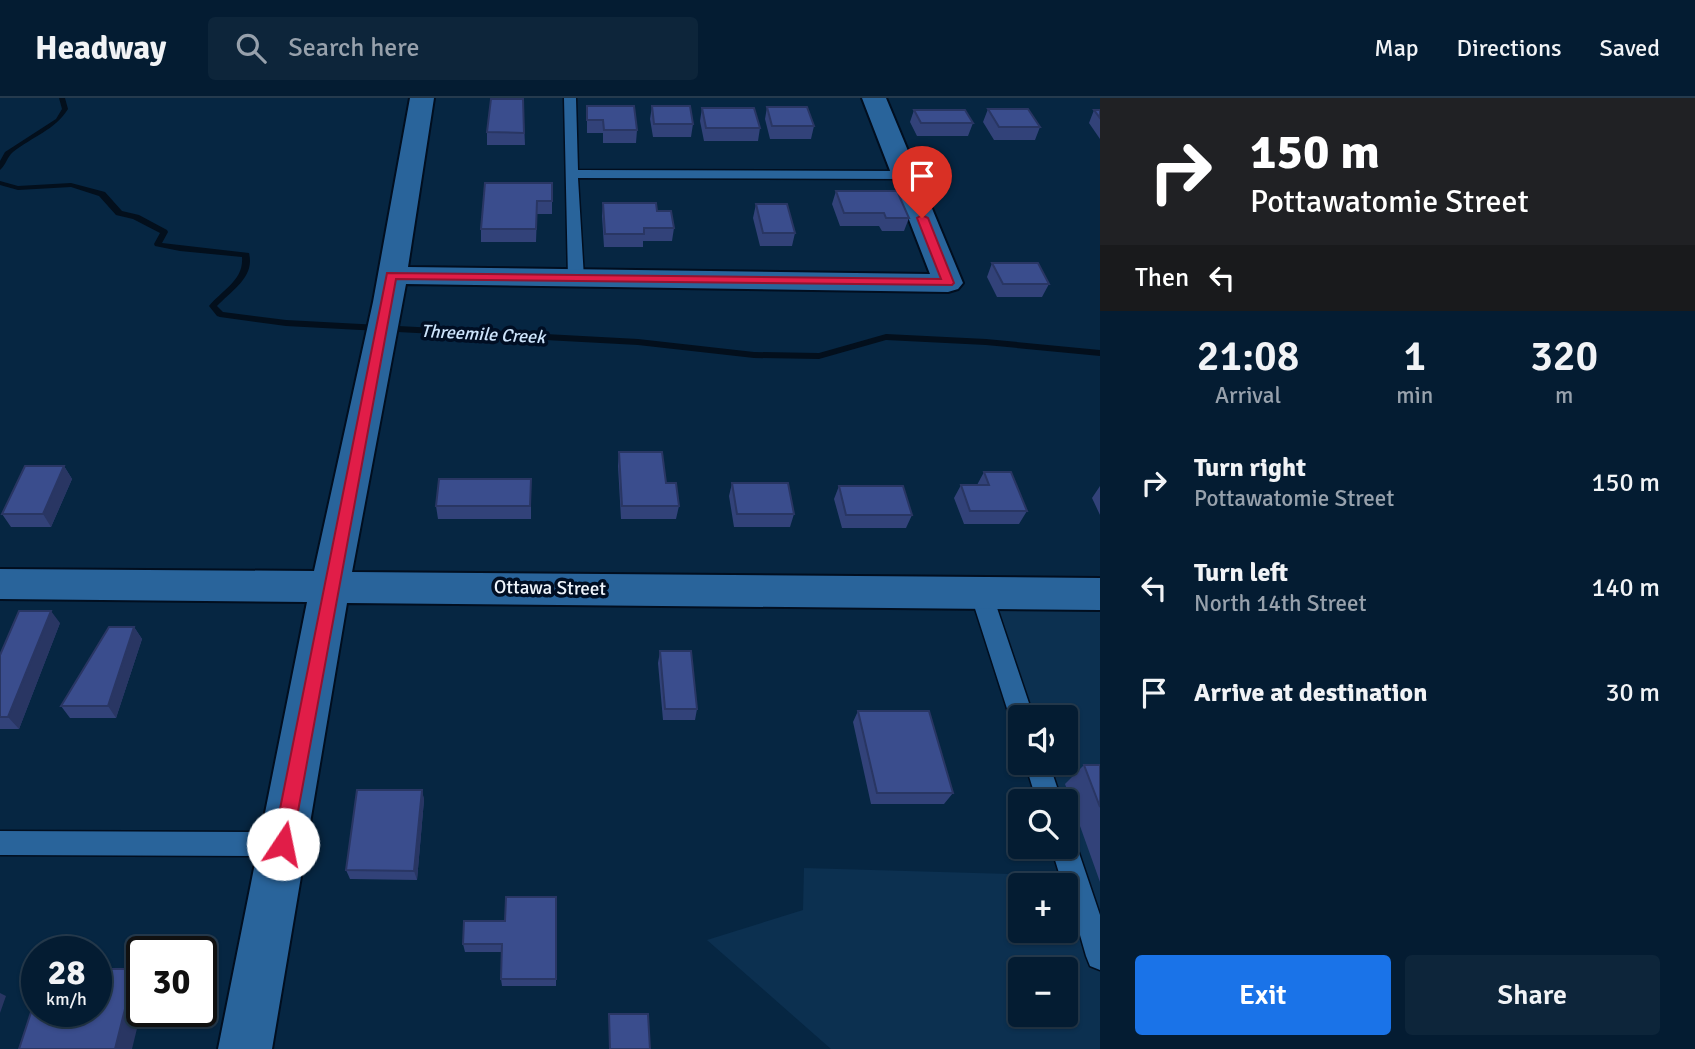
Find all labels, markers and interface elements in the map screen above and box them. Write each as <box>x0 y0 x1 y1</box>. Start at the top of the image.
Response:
search box <box>208 17 698 80</box>
text: Headway <box>35 28 166 69</box>
icon: search <box>232 29 270 67</box>
text: Search here <box>288 32 419 64</box>
text: Map <box>1374 33 1419 63</box>
text: Directions <box>1457 33 1562 63</box>
text: Saved <box>1600 33 1660 63</box>
text: 150 m <box>1250 122 1380 182</box>
icon: right <box>1135 126 1226 217</box>
pin <box>892 146 952 218</box>
icon: arrive <box>903 157 941 195</box>
text: Pottawatomie Street <box>1250 182 1529 221</box>
icon: left <box>1203 259 1241 297</box>
text: Then <box>1135 262 1189 294</box>
water label: Threemile Creek <box>420 320 548 348</box>
text: 21:08 <box>1197 331 1299 382</box>
text: 1 <box>1403 331 1426 382</box>
text: 320 <box>1530 331 1598 382</box>
text: Arrival <box>1215 381 1281 410</box>
text: min <box>1396 381 1433 410</box>
text: m <box>1555 381 1573 410</box>
text: Turn right <box>1194 452 1306 484</box>
icon: right <box>1135 464 1173 502</box>
text: 150 m <box>1591 467 1660 499</box>
text: Pottawatomie Street <box>1194 484 1394 513</box>
text: Turn left <box>1194 557 1288 589</box>
icon: left <box>1135 569 1173 607</box>
text: 140 m <box>1591 572 1660 604</box>
street label: Ottawa Street <box>494 575 607 601</box>
text: North 14th Street <box>1194 589 1367 618</box>
icon: arrive <box>1135 674 1173 712</box>
text: Arrive at destination <box>1194 677 1427 709</box>
text: 30 m <box>1605 677 1660 709</box>
map controls <box>1008 705 1078 1027</box>
button: sound <box>1008 705 1078 775</box>
button: search <box>1008 789 1078 859</box>
position arrow <box>246 807 320 881</box>
button: + <box>1008 873 1078 943</box>
speed limit sign: 30 <box>126 936 217 1027</box>
text: 28 <box>48 951 85 994</box>
button: Exit <box>1135 955 1391 1035</box>
button: Share <box>1405 955 1660 1035</box>
button: − <box>1008 957 1078 1027</box>
text: km/h <box>46 988 87 1010</box>

